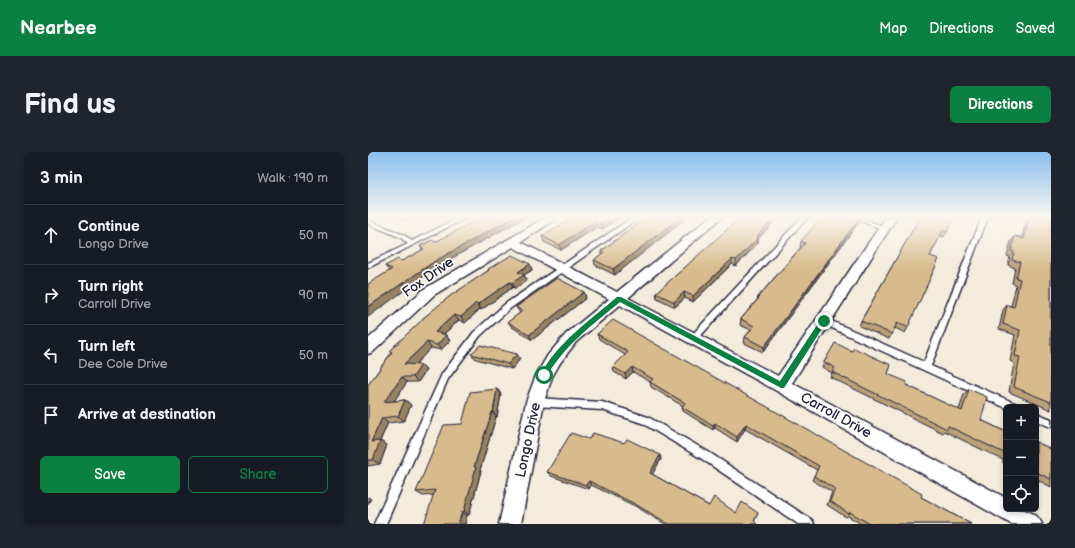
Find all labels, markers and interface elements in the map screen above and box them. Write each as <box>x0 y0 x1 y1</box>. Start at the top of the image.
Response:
text: Nearbee <box>20 17 97 40</box>
text: Map <box>879 20 907 37</box>
text: Directions <box>929 20 994 37</box>
text: Saved <box>1016 20 1055 37</box>
button: Directions <box>950 86 1051 123</box>
text: Find us <box>24 88 116 121</box>
text: 3 min <box>40 168 83 188</box>
text: Walk · 190 m <box>257 170 328 186</box>
text: Continue <box>78 217 140 236</box>
icon: ahead <box>40 224 62 246</box>
text: 50 m <box>299 227 328 243</box>
text: Longo Drive <box>78 236 149 252</box>
street label: Fox Drive <box>399 253 457 301</box>
text: Turn right <box>78 277 143 296</box>
icon: right <box>40 284 62 306</box>
text: 90 m <box>299 287 328 303</box>
text: Carroll Drive <box>78 296 151 312</box>
route end <box>815 312 833 330</box>
text: Turn left <box>78 337 135 356</box>
icon: left <box>40 344 62 366</box>
text: 50 m <box>299 347 328 363</box>
text: Dee Cole Drive <box>78 356 167 372</box>
route start <box>535 366 553 384</box>
street label: Carroll Drive <box>798 389 874 441</box>
street label: Longo Drive <box>512 401 544 479</box>
icon: arrive <box>40 404 62 426</box>
map controls <box>1003 404 1039 512</box>
button: + <box>1003 404 1039 440</box>
text: Arrive at destination <box>78 405 216 424</box>
button: − <box>1003 440 1039 476</box>
button: Save <box>40 456 180 493</box>
button: Share <box>188 456 328 493</box>
button: locate <box>1003 476 1039 512</box>

